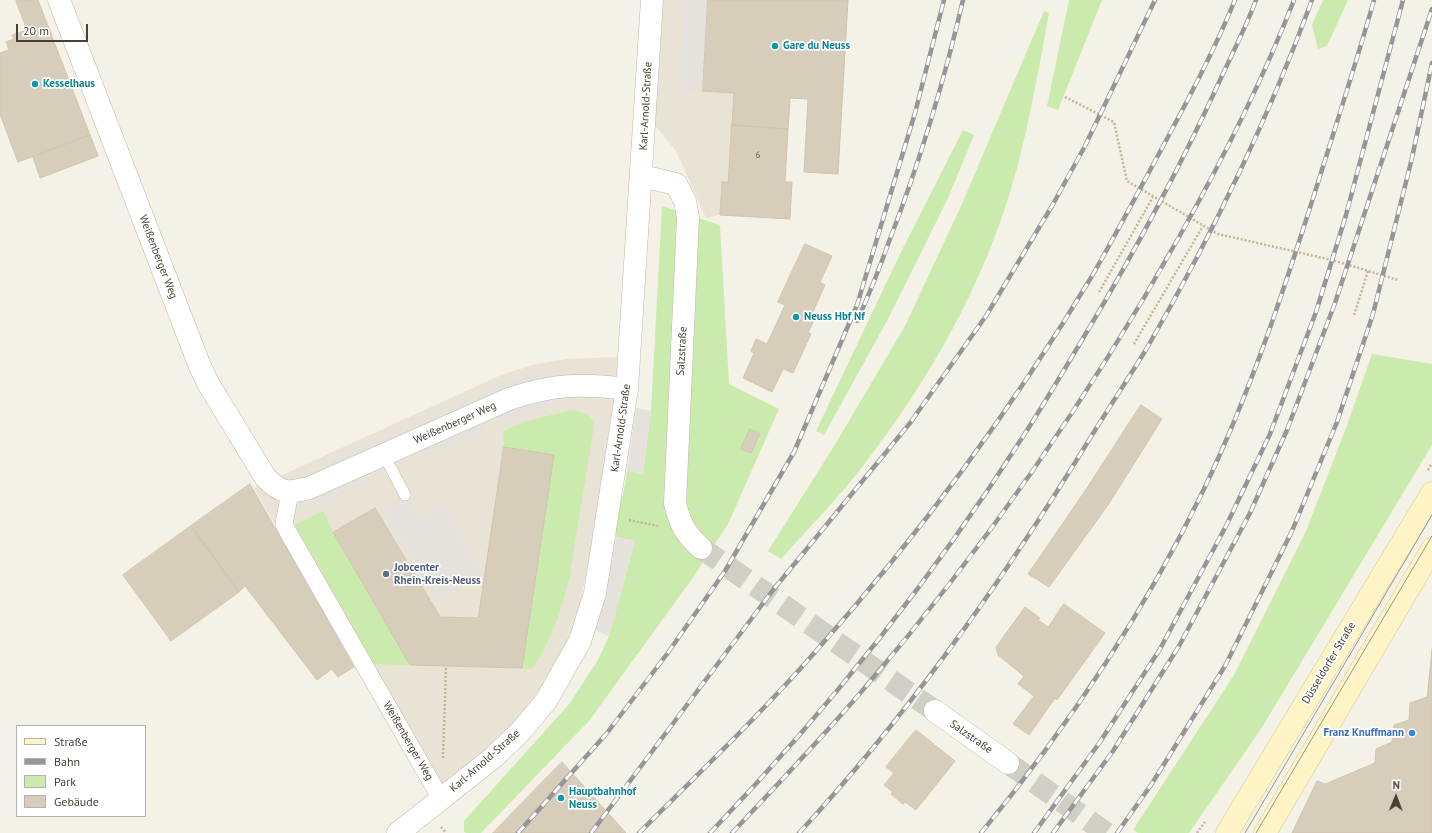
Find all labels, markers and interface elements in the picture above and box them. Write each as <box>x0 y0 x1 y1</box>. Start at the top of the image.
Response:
scale bar <box>18 16 90 42</box>
text: 20 m <box>23 23 49 38</box>
place label: Gare du Neuss <box>783 39 850 53</box>
marker: Gare du Neuss <box>770 41 780 51</box>
street label: Karl-Arnold-Straße <box>637 61 655 151</box>
place label: Kesselhaus <box>43 77 95 91</box>
marker: Kesselhaus <box>30 79 40 89</box>
house number: 6 <box>756 150 760 160</box>
street label: Weißenberger Weg <box>136 213 180 301</box>
place label: Neuss Hbf Nf <box>804 310 865 324</box>
marker: Neuss Hbf Nf <box>791 312 801 322</box>
street label: Salzstraße <box>674 326 690 376</box>
street label: Karl-Arnold-Straße <box>608 383 634 473</box>
street label: Weißenberger Weg <box>412 399 498 447</box>
place label: Jobcenter Rhein-Kreis-Neuss <box>394 561 481 587</box>
marker: Jobcenter Rhein-Kreis-Neuss <box>381 569 391 579</box>
street label: Düsseldorfer Straße <box>1299 620 1359 706</box>
street label: Weißenberger Weg <box>380 699 436 783</box>
street label: Salzstraße <box>947 718 995 756</box>
legend <box>16 725 146 817</box>
place label: Franz Knuffmann <box>1323 726 1404 740</box>
street label: Karl-Arnold-Straße <box>447 727 523 795</box>
marker: Franz Knuffmann <box>1407 728 1417 738</box>
text: Straße <box>54 734 88 749</box>
text: Bahn <box>54 754 80 769</box>
text: Park <box>54 774 76 789</box>
north arrow <box>1376 777 1416 817</box>
text: N <box>1392 778 1400 792</box>
place label: Hauptbahnhof Neuss <box>569 785 636 811</box>
marker: Hauptbahnhof Neuss <box>556 793 566 803</box>
text: Gebäude <box>54 794 99 809</box>

